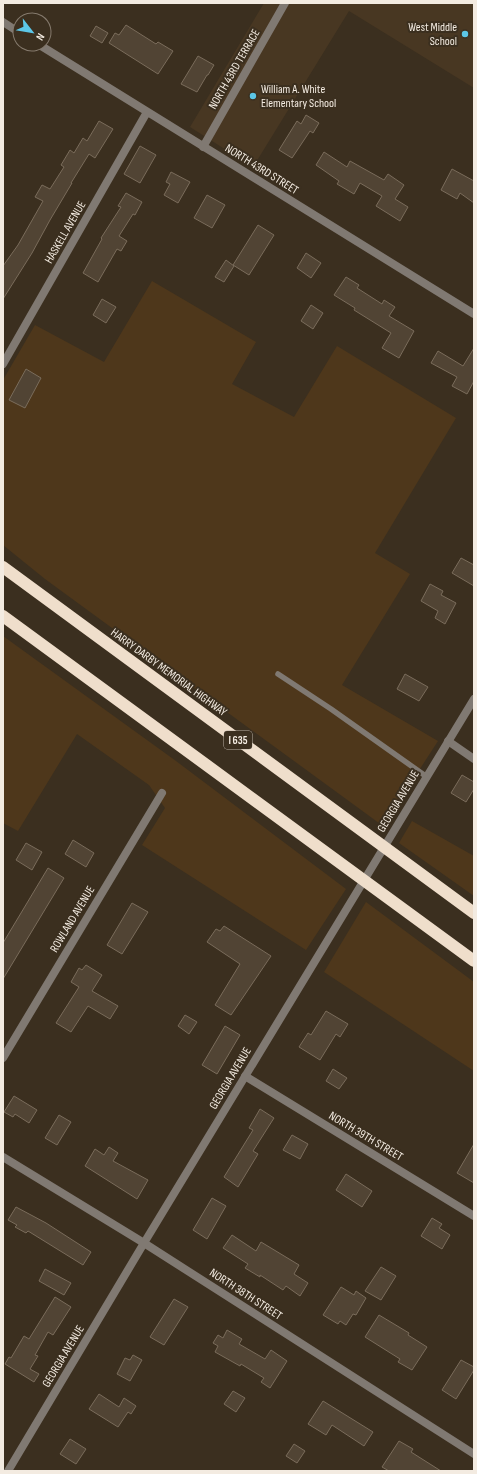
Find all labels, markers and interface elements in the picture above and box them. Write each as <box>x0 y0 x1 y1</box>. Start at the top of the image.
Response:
north arrow <box>12 12 52 52</box>
place label: West Middle School <box>408 20 457 49</box>
street label: NORTH 43RD TERRACE <box>205 26 264 112</box>
marker: West Middle School <box>460 29 470 39</box>
text: N <box>33 31 47 43</box>
place label: William A. White Elementary School <box>261 82 336 111</box>
marker: William A. White Elementary School <box>248 91 258 101</box>
street label: NORTH 43RD STREET <box>222 141 301 198</box>
street label: HASKELL AVENUE <box>42 198 89 266</box>
street label: HARRY DARBY MEMORIAL HIGHWAY <box>108 625 230 720</box>
road number: I 635 <box>224 731 252 749</box>
street label: GEORGIA AVENUE <box>374 767 423 835</box>
street label: ROWLAND AVENUE <box>47 883 98 955</box>
street label: GEORGIA AVENUE <box>206 1044 255 1112</box>
street label: NORTH 39TH STREET <box>326 1108 406 1164</box>
street label: NORTH 38TH STREET <box>207 1265 285 1324</box>
street label: GEORGIA AVENUE <box>39 1322 88 1390</box>

